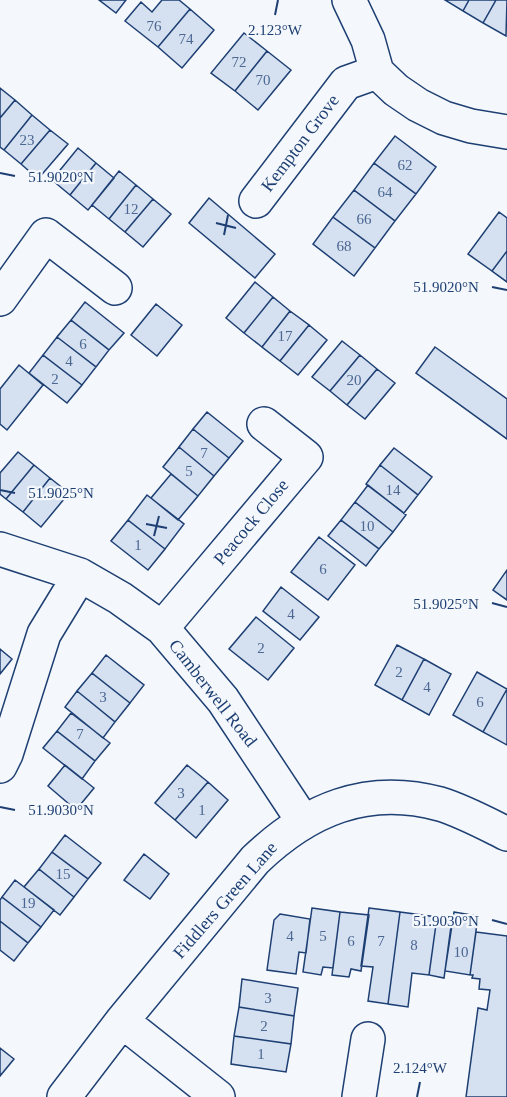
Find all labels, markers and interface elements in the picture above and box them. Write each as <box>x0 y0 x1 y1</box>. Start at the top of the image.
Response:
house number: 76 <box>147 18 162 34</box>
text: 2.123°W <box>248 22 303 38</box>
house number: 74 <box>179 31 194 47</box>
house number: 72 <box>232 54 247 70</box>
house number: 70 <box>256 72 271 88</box>
street label: Kempton Grove <box>257 90 343 196</box>
house number: 23 <box>20 132 35 148</box>
house number: 62 <box>398 157 413 173</box>
text: 51.9020°N <box>28 169 94 185</box>
house number: 64 <box>378 184 393 200</box>
house number: 12 <box>124 201 139 217</box>
house number: 66 <box>357 211 372 227</box>
house number: 68 <box>337 238 352 254</box>
text: 51.9020°N <box>413 279 479 295</box>
house number: 17 <box>278 328 293 344</box>
house number: 6 <box>79 336 87 352</box>
house number: 4 <box>65 353 73 369</box>
house number: 2 <box>51 371 59 387</box>
house number: 20 <box>347 372 362 388</box>
house number: 7 <box>200 445 208 461</box>
house number: 5 <box>185 463 193 479</box>
street label: Peacock Close <box>209 475 293 569</box>
house number: 14 <box>386 482 401 498</box>
text: 51.9025°N <box>28 485 94 501</box>
house number: 10 <box>360 518 375 534</box>
house number: 1 <box>134 537 142 553</box>
house number: 6 <box>319 561 327 577</box>
text: 51.9025°N <box>413 596 479 612</box>
house number: 4 <box>287 606 295 622</box>
street label: Camberwell Road <box>165 635 261 751</box>
house number: 2 <box>257 640 265 656</box>
house number: 2 <box>395 664 403 680</box>
house number: 4 <box>423 679 431 695</box>
house number: 3 <box>99 689 107 705</box>
house number: 6 <box>476 694 484 710</box>
house number: 7 <box>76 726 84 742</box>
house number: 3 <box>177 785 185 801</box>
text: 51.9030°N <box>28 802 94 818</box>
house number: 1 <box>198 802 206 818</box>
street label: Fiddlers Green Lane <box>169 838 281 962</box>
house number: 15 <box>56 866 71 882</box>
house number: 19 <box>21 895 36 911</box>
text: 51.9030°N <box>413 913 479 929</box>
house number: 4 <box>286 928 294 944</box>
house number: 5 <box>319 928 327 944</box>
house number: 6 <box>347 933 355 949</box>
house number: 7 <box>377 933 385 949</box>
house number: 8 <box>410 937 418 953</box>
house number: 10 <box>454 944 469 960</box>
house number: 3 <box>264 990 272 1006</box>
house number: 2 <box>260 1018 268 1034</box>
house number: 1 <box>257 1046 265 1062</box>
text: 2.124°W <box>393 1060 448 1076</box>

